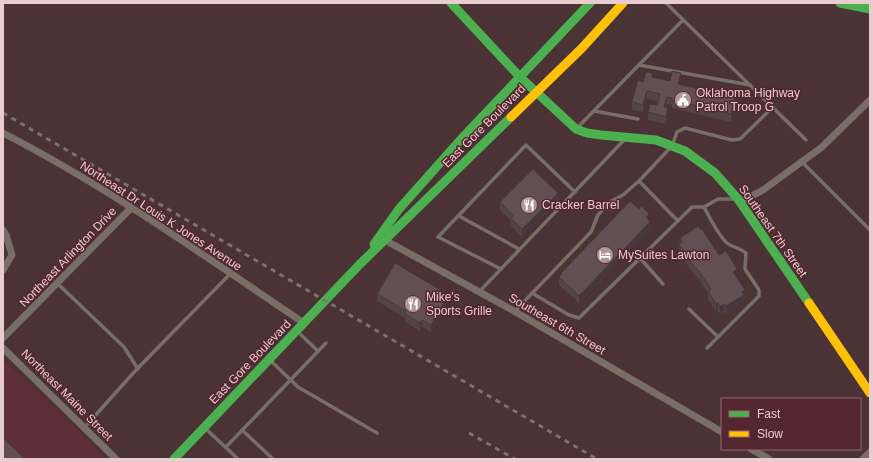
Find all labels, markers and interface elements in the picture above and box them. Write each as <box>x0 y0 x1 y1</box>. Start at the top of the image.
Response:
street label: East Gore Boulevard <box>440 82 528 170</box>
place label: Oklahoma Highway Patrol Troop G <box>696 86 800 114</box>
public building icon: Oklahoma Highway Patrol Troop G <box>673 90 693 110</box>
street label: Northeast Dr Louis K Jones Avenue <box>78 158 245 274</box>
street label: Southeast 7th Street <box>736 182 810 280</box>
restaurant icon: Cracker Barrel <box>519 195 539 215</box>
place label: Cracker Barrel <box>542 198 619 212</box>
street label: Northeast Arlington Drive <box>17 204 120 310</box>
hotel icon: MySuites Lawton <box>595 245 615 265</box>
place label: MySuites Lawton <box>618 248 709 262</box>
place label: Mike's Sports Grille <box>426 290 492 318</box>
street label: Southeast 6th Street <box>506 291 608 358</box>
restaurant icon: Mike's Sports Grille <box>403 294 423 314</box>
street label: East Gore Boulevard <box>206 317 294 407</box>
street label: Northeast Maine Street <box>18 346 116 444</box>
legend <box>721 398 861 450</box>
text: Fast <box>757 407 781 421</box>
text: Slow <box>757 427 783 441</box>

